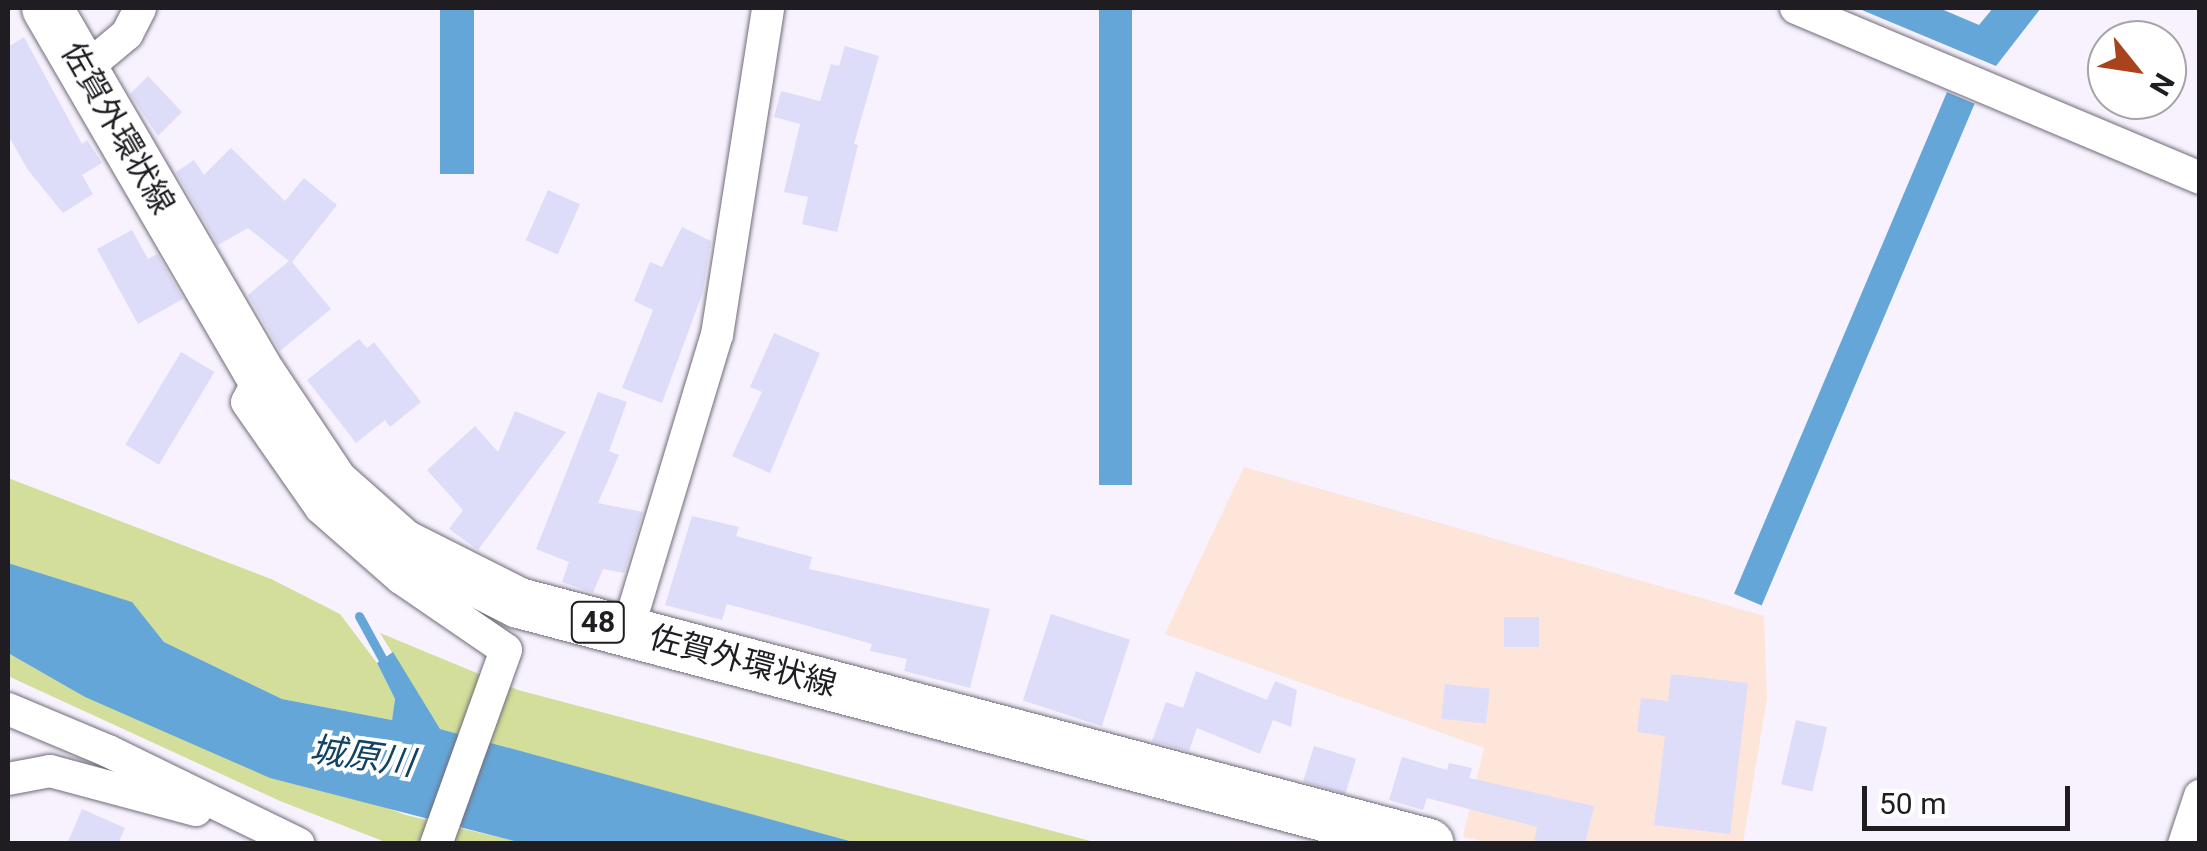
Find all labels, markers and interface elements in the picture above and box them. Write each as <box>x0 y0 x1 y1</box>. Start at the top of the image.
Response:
north arrow <box>2087 20 2187 120</box>
street label: 佐賀外環状線 <box>53 35 183 221</box>
text: N <box>2142 67 2181 101</box>
road number: 48 <box>570 597 626 647</box>
street label: 佐賀外環状線 <box>645 618 841 704</box>
water label: 城原川 <box>307 729 417 785</box>
scale bar <box>1867 766 2074 828</box>
text: 50 m <box>1879 786 1946 821</box>

